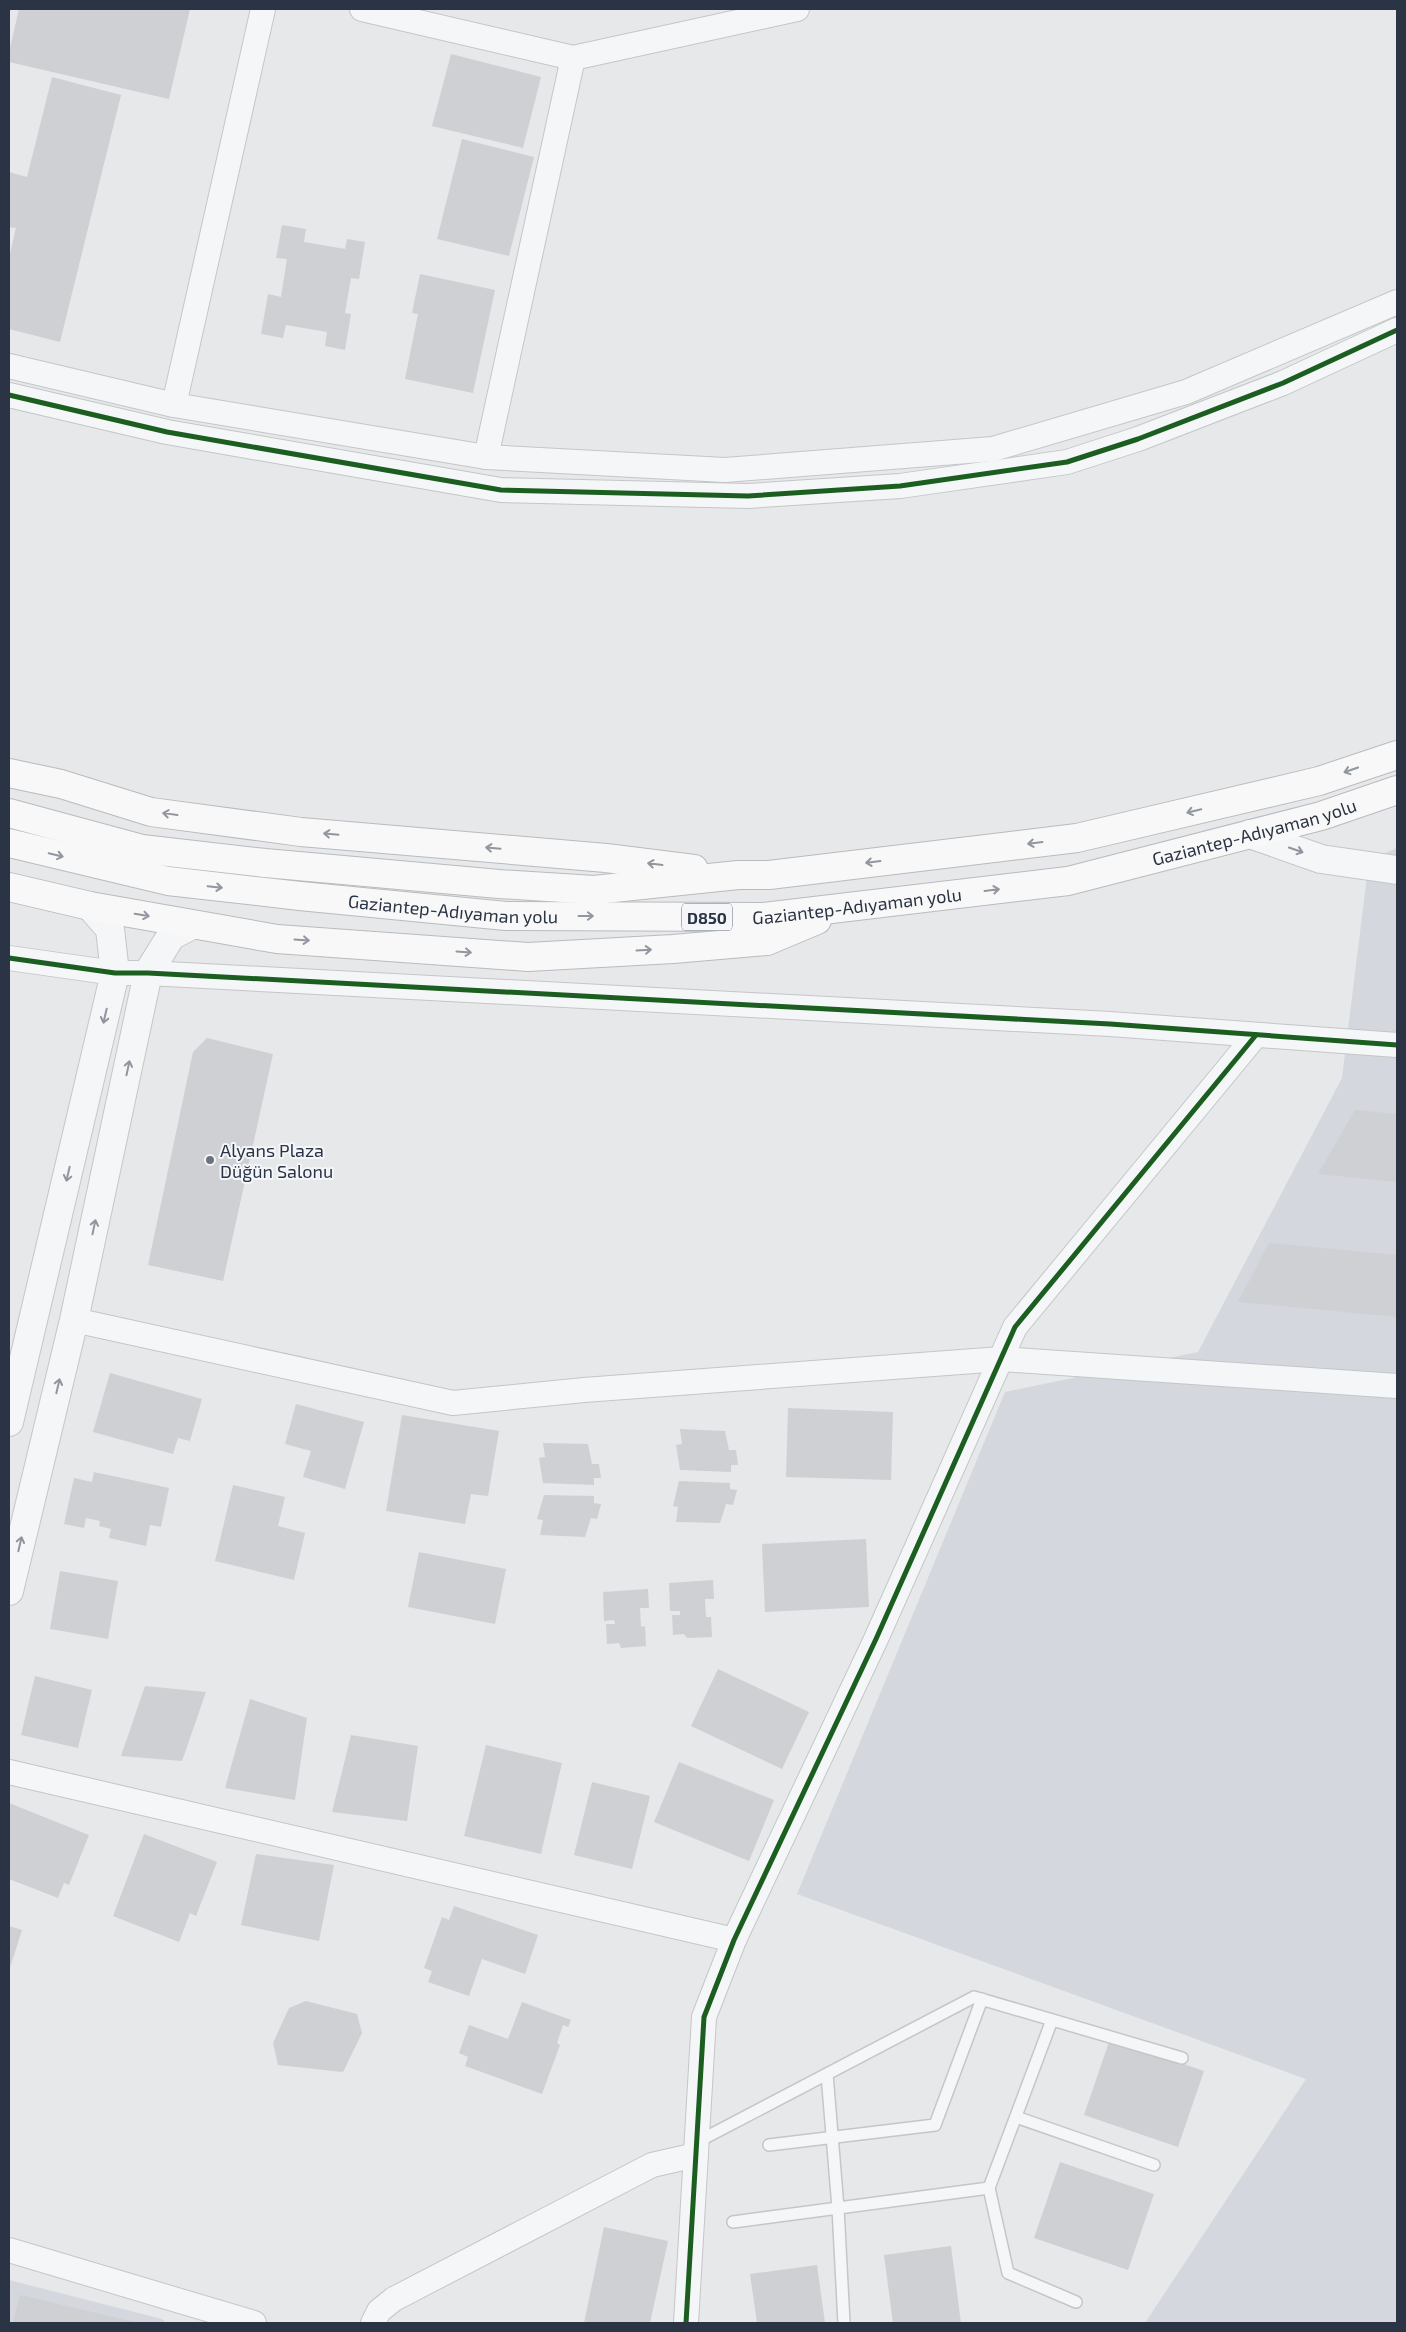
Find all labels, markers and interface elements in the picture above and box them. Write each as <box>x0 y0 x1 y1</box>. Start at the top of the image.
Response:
one-way arrow <box>1343 766 1359 776</box>
street label: Gaziantep-Adıyaman yolu <box>1150 794 1359 870</box>
one-way arrow <box>1186 807 1202 816</box>
one-way arrow <box>162 809 178 819</box>
one-way arrow <box>324 829 340 839</box>
one-way arrow <box>1027 838 1043 848</box>
one-way arrow <box>486 843 502 853</box>
one-way arrow <box>1287 846 1303 855</box>
one-way arrow <box>48 851 64 860</box>
one-way arrow <box>866 857 882 867</box>
one-way arrow <box>647 859 663 869</box>
one-way arrow <box>207 882 223 892</box>
street label: Gaziantep-Adıyaman yolu <box>752 883 963 928</box>
one-way arrow <box>984 885 1000 895</box>
street label: Gaziantep-Adıyaman yolu <box>347 890 558 927</box>
road number: D850 <box>682 904 732 930</box>
one-way arrow <box>134 911 150 921</box>
one-way arrow <box>578 911 594 921</box>
one-way arrow <box>294 936 310 945</box>
one-way arrow <box>636 946 652 955</box>
one-way arrow <box>456 947 472 957</box>
one-way arrow <box>100 1007 109 1023</box>
one-way arrow <box>123 1061 133 1077</box>
place label: Alyans Plaza Düğün Salonu <box>220 1139 333 1182</box>
marker: Alyans Plaza Düğün Salonu <box>204 1154 216 1166</box>
one-way arrow <box>63 1165 72 1181</box>
one-way arrow <box>89 1220 99 1236</box>
one-way arrow <box>54 1378 63 1394</box>
one-way arrow <box>16 1536 25 1552</box>

